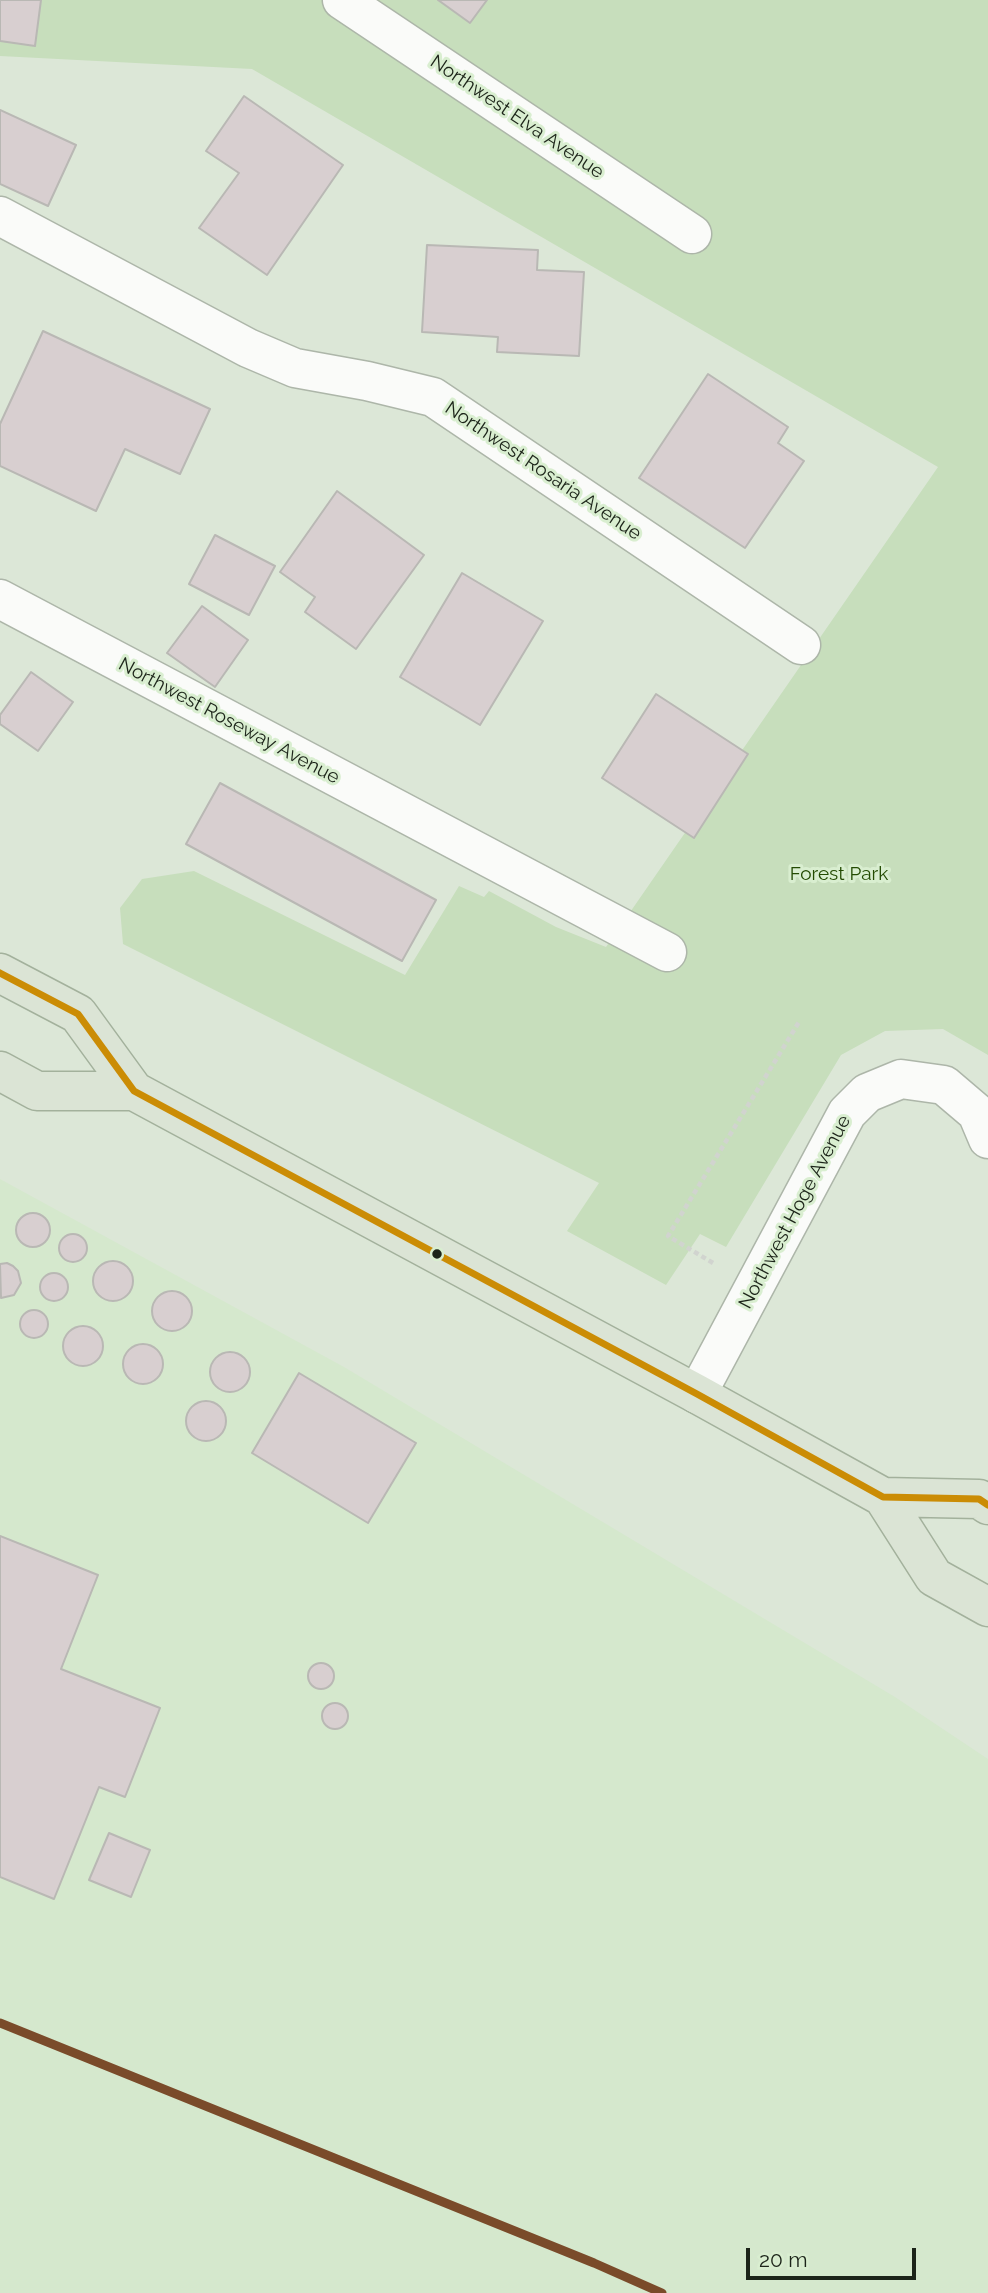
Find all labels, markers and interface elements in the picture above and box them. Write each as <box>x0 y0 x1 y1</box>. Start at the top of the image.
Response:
street label: Northwest Elva Avenue <box>426 50 608 184</box>
street label: Northwest Rosaria Avenue <box>440 397 646 545</box>
street label: Northwest Roseway Avenue <box>115 653 343 789</box>
park label: Forest Park <box>790 863 888 885</box>
street label: Northwest Hoge Avenue <box>734 1111 856 1313</box>
unlabelled marker <box>430 1247 444 1261</box>
scale bar <box>750 2234 920 2278</box>
text: 20 m <box>759 2247 807 2272</box>

